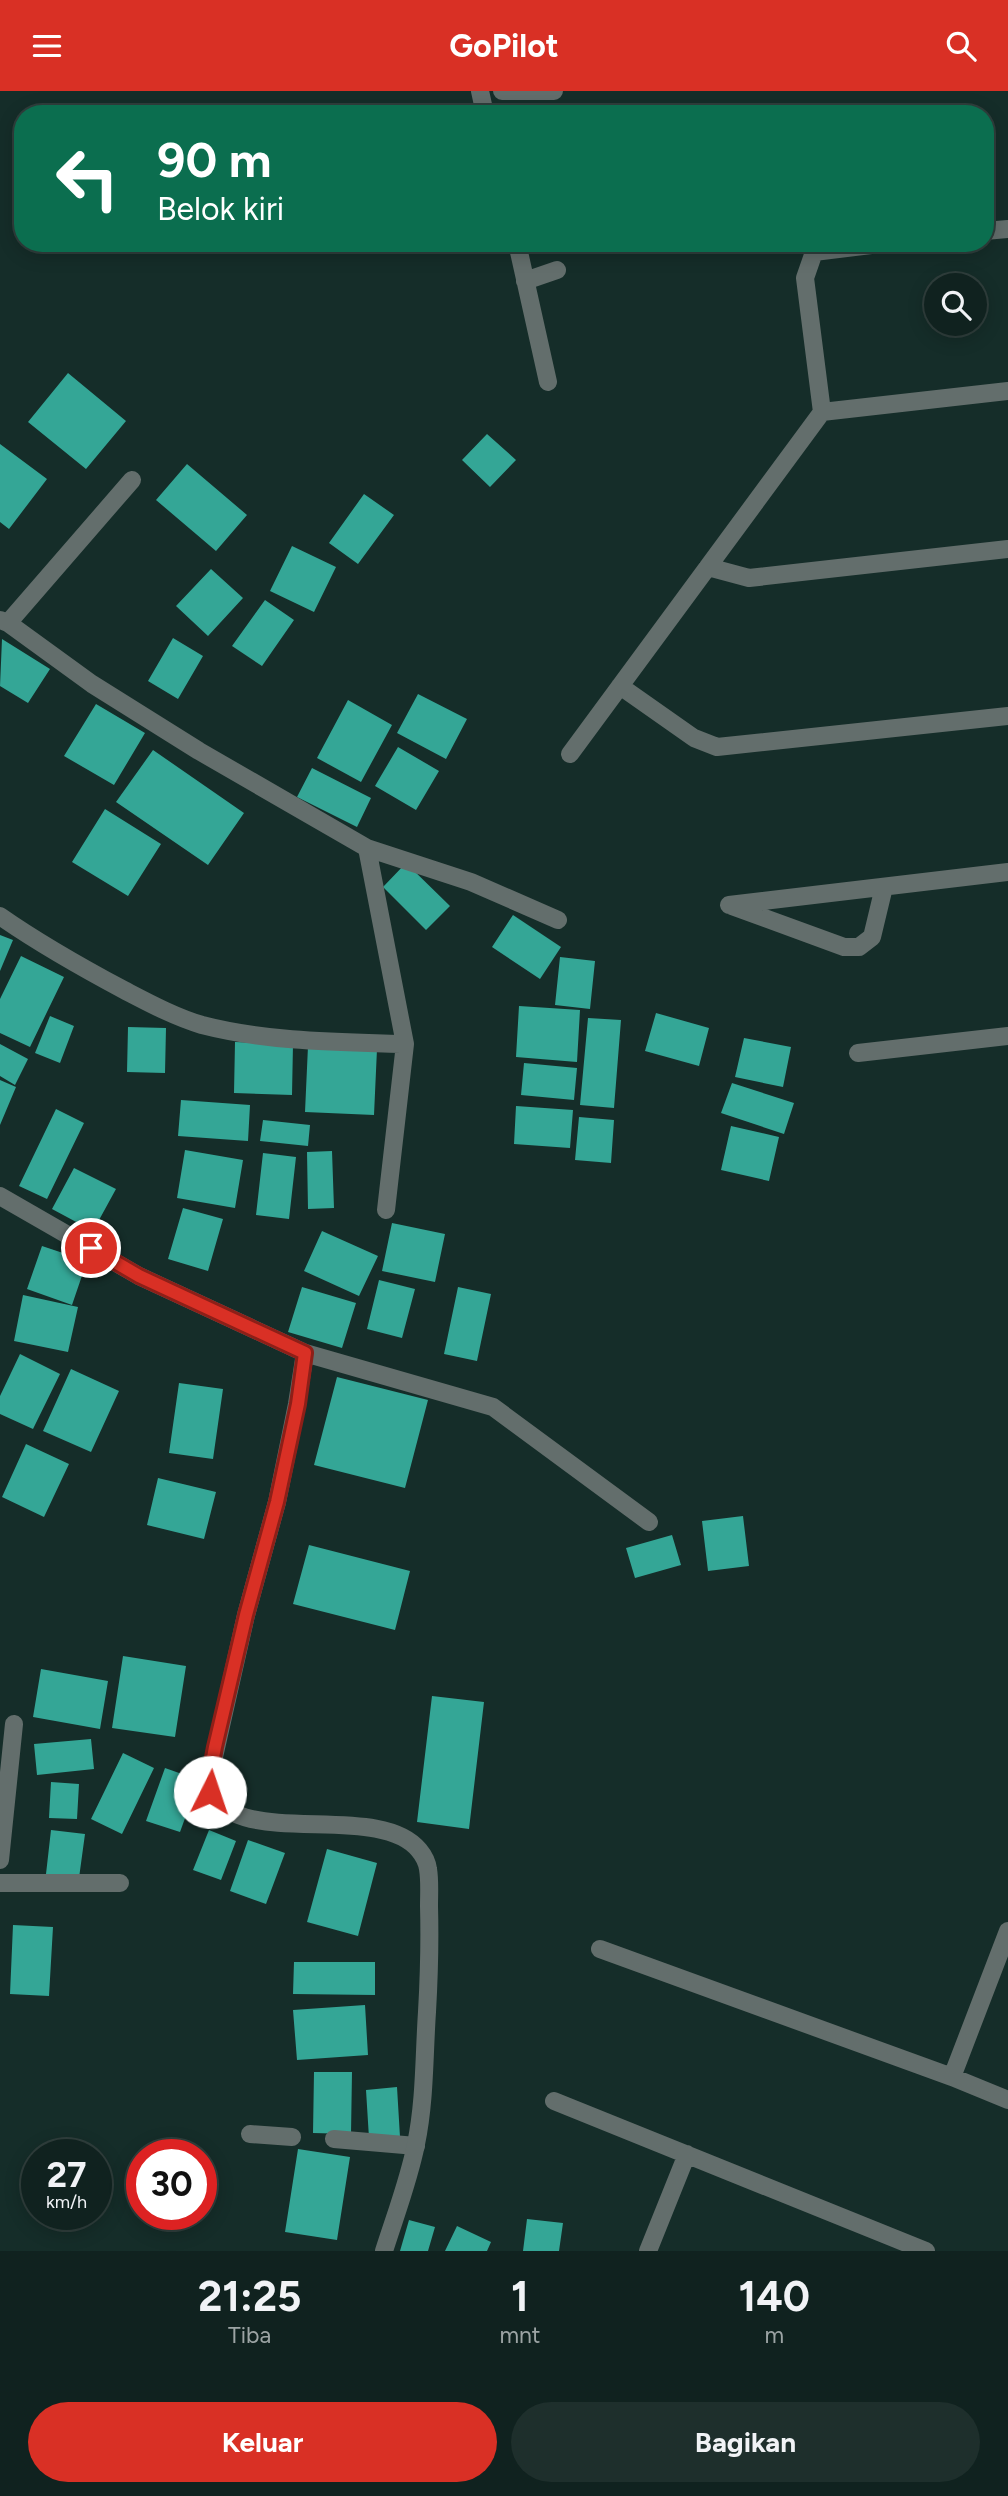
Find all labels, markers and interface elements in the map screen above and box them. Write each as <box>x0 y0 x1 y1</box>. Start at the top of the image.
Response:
icon: menu <box>28 27 66 65</box>
text: GoPilot <box>449 27 559 65</box>
icon: search <box>942 27 980 65</box>
text: 90 m <box>157 130 272 189</box>
icon: left <box>42 133 133 224</box>
text: Belok kiri <box>157 190 284 228</box>
map controls <box>924 273 987 336</box>
button: search <box>924 273 987 336</box>
pin <box>61 1218 121 1278</box>
icon: arrive <box>72 1229 110 1267</box>
position arrow <box>173 1755 247 1829</box>
speed limit sign: 30 <box>126 2139 217 2230</box>
text: 27 <box>47 2154 86 2196</box>
text: km/h <box>46 2191 87 2213</box>
text: 21:25 <box>198 2271 301 2322</box>
text: 1 <box>511 2271 529 2322</box>
text: 140 <box>738 2271 810 2322</box>
text: Tiba <box>228 2321 271 2349</box>
text: mnt <box>499 2321 540 2349</box>
text: m <box>764 2321 784 2349</box>
button: Keluar <box>28 2402 497 2482</box>
button: Bagikan <box>511 2402 980 2482</box>

